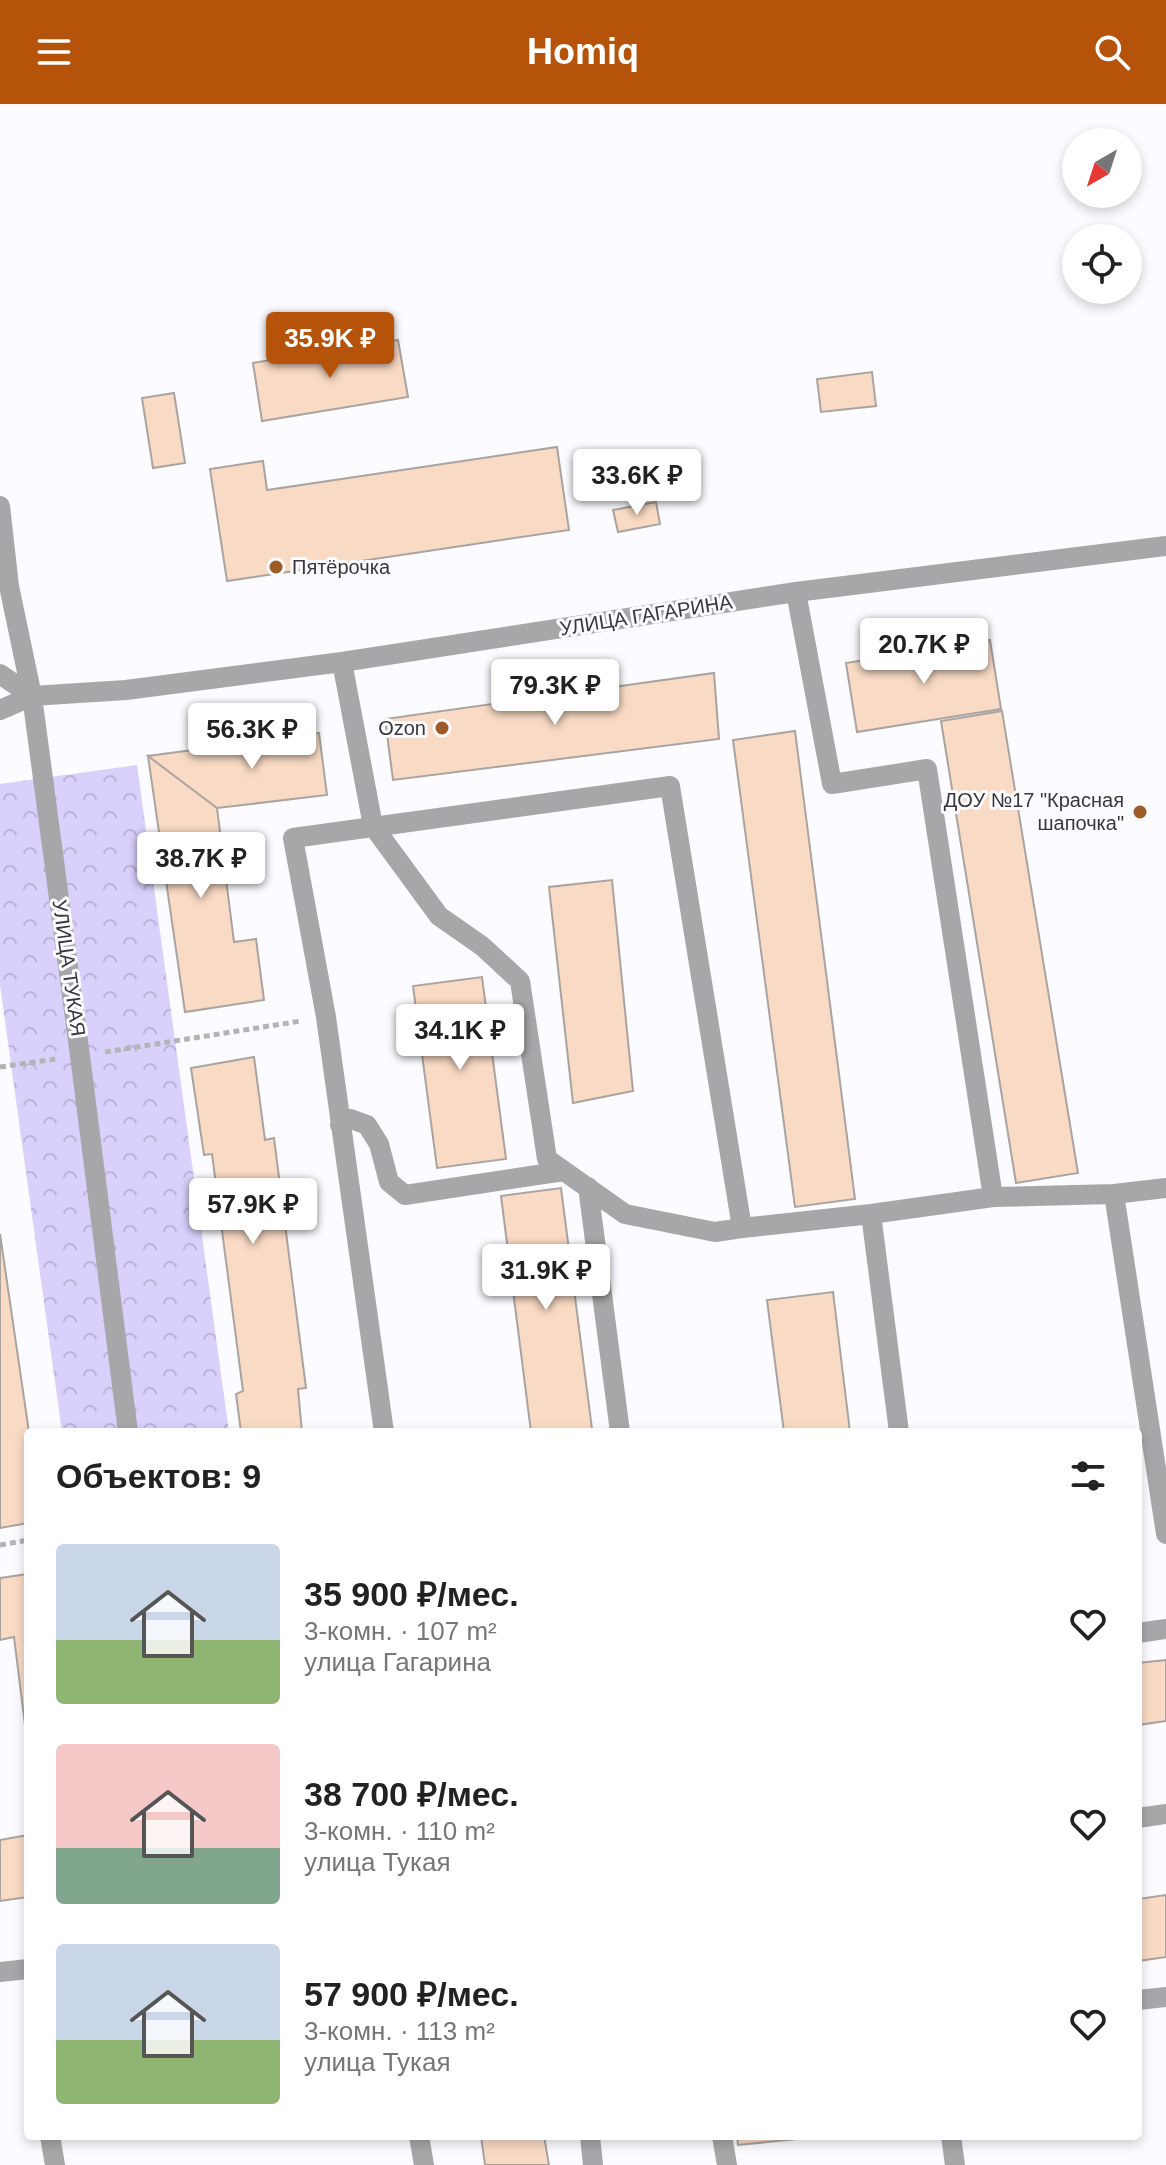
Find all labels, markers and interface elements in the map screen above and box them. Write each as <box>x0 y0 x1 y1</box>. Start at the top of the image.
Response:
icon: menu <box>32 30 76 74</box>
icon: search <box>1090 30 1134 74</box>
text: Homiq <box>527 31 639 72</box>
north arrow <box>1062 128 1142 208</box>
map controls <box>1062 128 1142 304</box>
button: locate <box>1062 224 1142 304</box>
pin: 35.9K ₽ <box>256 312 404 380</box>
text: 35.9K ₽ <box>284 323 376 353</box>
pin: 33.6K ₽ <box>563 449 711 517</box>
text: 33.6K ₽ <box>591 460 683 490</box>
place label: Пятёрочка <box>292 556 391 578</box>
marker: Пятёрочка <box>267 558 285 576</box>
street label: УЛИЦА ГАГАРИНА <box>558 590 734 640</box>
pin: 20.7K ₽ <box>850 618 998 686</box>
text: 20.7K ₽ <box>878 629 970 659</box>
pin: 79.3K ₽ <box>481 659 629 727</box>
text: 79.3K ₽ <box>509 670 601 700</box>
pin: 56.3K ₽ <box>178 703 326 771</box>
text: 56.3K ₽ <box>206 714 298 744</box>
place label: Ozon <box>378 717 426 739</box>
marker: Ozon <box>433 719 451 737</box>
place label: ДОУ №17 "Красная шапочка" <box>944 789 1124 834</box>
marker: ДОУ №17 "Красная шапочка" <box>1131 803 1149 821</box>
pin: 38.7K ₽ <box>127 832 275 900</box>
text: 38.7K ₽ <box>155 843 247 873</box>
street label: УЛИЦА ТУКАЯ <box>49 898 89 1038</box>
pin: 34.1K ₽ <box>386 1004 534 1072</box>
text: 34.1K ₽ <box>414 1015 506 1045</box>
pin: 57.9K ₽ <box>179 1178 327 1246</box>
text: 57.9K ₽ <box>207 1189 299 1219</box>
pin: 31.9K ₽ <box>472 1244 620 1312</box>
text: 31.9K ₽ <box>500 1255 592 1285</box>
icon: filters <box>1066 1454 1110 1498</box>
text: Объектов: 9 <box>56 1457 261 1495</box>
text: 35 900 ₽/мес. <box>304 1575 519 1613</box>
icon: home <box>120 1576 216 1672</box>
icon: heart <box>1066 1602 1110 1646</box>
text: 3-комн. · 107 m² <box>304 1616 497 1646</box>
text: улица Гагарина <box>304 1647 491 1677</box>
text: 38 700 ₽/мес. <box>304 1775 519 1813</box>
icon: home <box>120 1776 216 1872</box>
icon: heart <box>1066 1802 1110 1846</box>
text: 3-комн. · 110 m² <box>304 1816 495 1846</box>
text: улица Тукая <box>304 1847 451 1877</box>
text: 57 900 ₽/мес. <box>304 1975 519 2013</box>
icon: home <box>120 1976 216 2072</box>
icon: heart <box>1066 2002 1110 2046</box>
text: 3-комн. · 113 m² <box>304 2016 495 2046</box>
text: улица Тукая <box>304 2047 451 2077</box>

